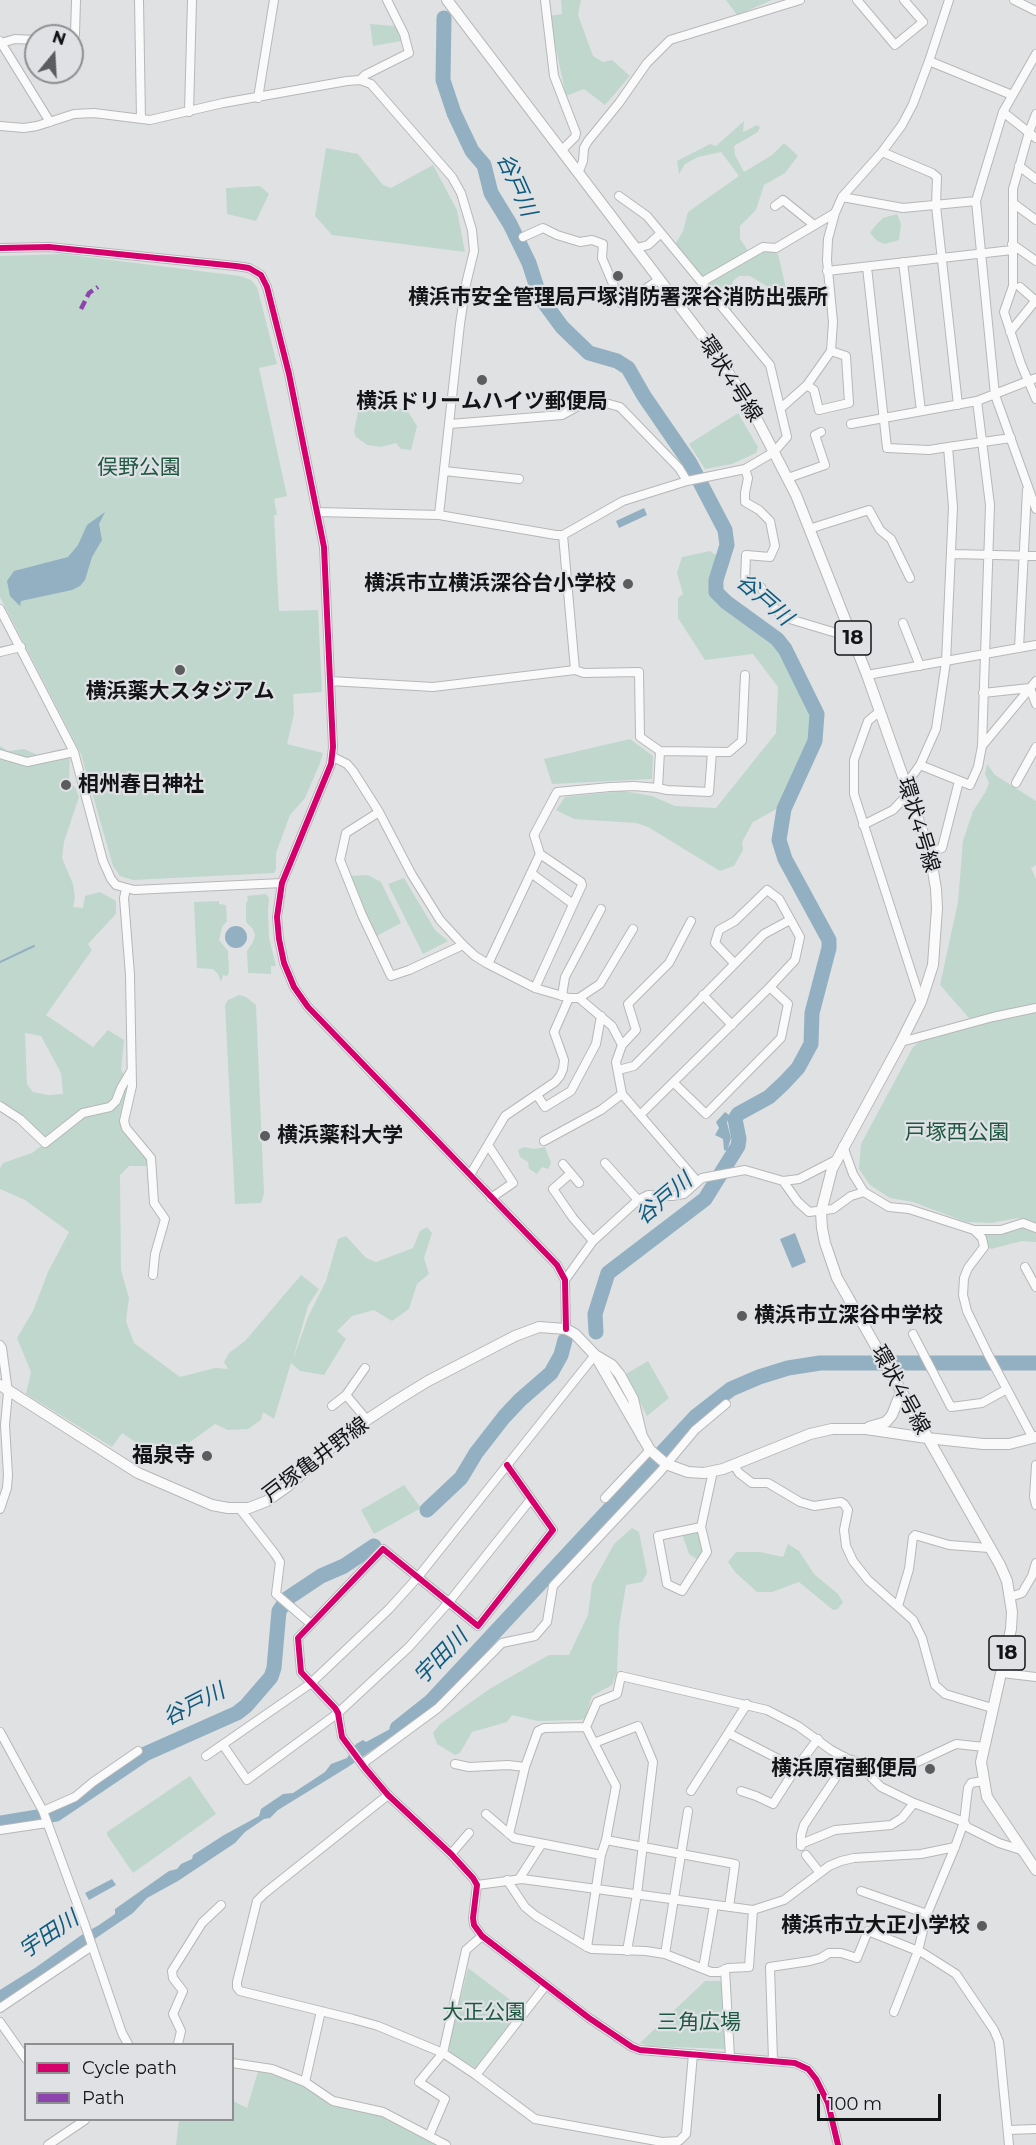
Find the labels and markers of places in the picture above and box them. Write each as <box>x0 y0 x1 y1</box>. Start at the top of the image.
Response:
marker: 横浜市安全管理局戸塚消防署深谷消防出張所 <box>611 269 625 283</box>
place label: 横浜市安全管理局戸塚消防署深谷消防出張所 <box>408 285 828 311</box>
marker: 横浜ドリームハイツ郵便局 <box>475 373 489 387</box>
place label: 横浜ドリームハイツ郵便局 <box>356 389 608 415</box>
place label: 横浜市立横浜深谷台小学校 <box>364 571 616 597</box>
marker: 横浜市立横浜深谷台小学校 <box>621 577 635 591</box>
marker: 横浜薬大スタジアム <box>173 663 187 677</box>
place label: 横浜薬大スタジアム <box>86 679 274 705</box>
place label: 相州春日神社 <box>78 772 204 798</box>
marker: 相州春日神社 <box>59 778 73 792</box>
place label: 横浜薬科大学 <box>277 1123 403 1149</box>
marker: 横浜薬科大学 <box>258 1129 272 1143</box>
place label: 横浜市立深谷中学校 <box>754 1303 943 1329</box>
marker: 横浜市立深谷中学校 <box>735 1309 749 1323</box>
place label: 福泉寺 <box>132 1443 195 1469</box>
marker: 福泉寺 <box>200 1449 214 1463</box>
place label: 横浜原宿郵便局 <box>771 1756 918 1782</box>
marker: 横浜原宿郵便局 <box>923 1762 937 1776</box>
place label: 横浜市立大正小学校 <box>781 1913 970 1939</box>
marker: 横浜市立大正小学校 <box>975 1919 989 1933</box>

